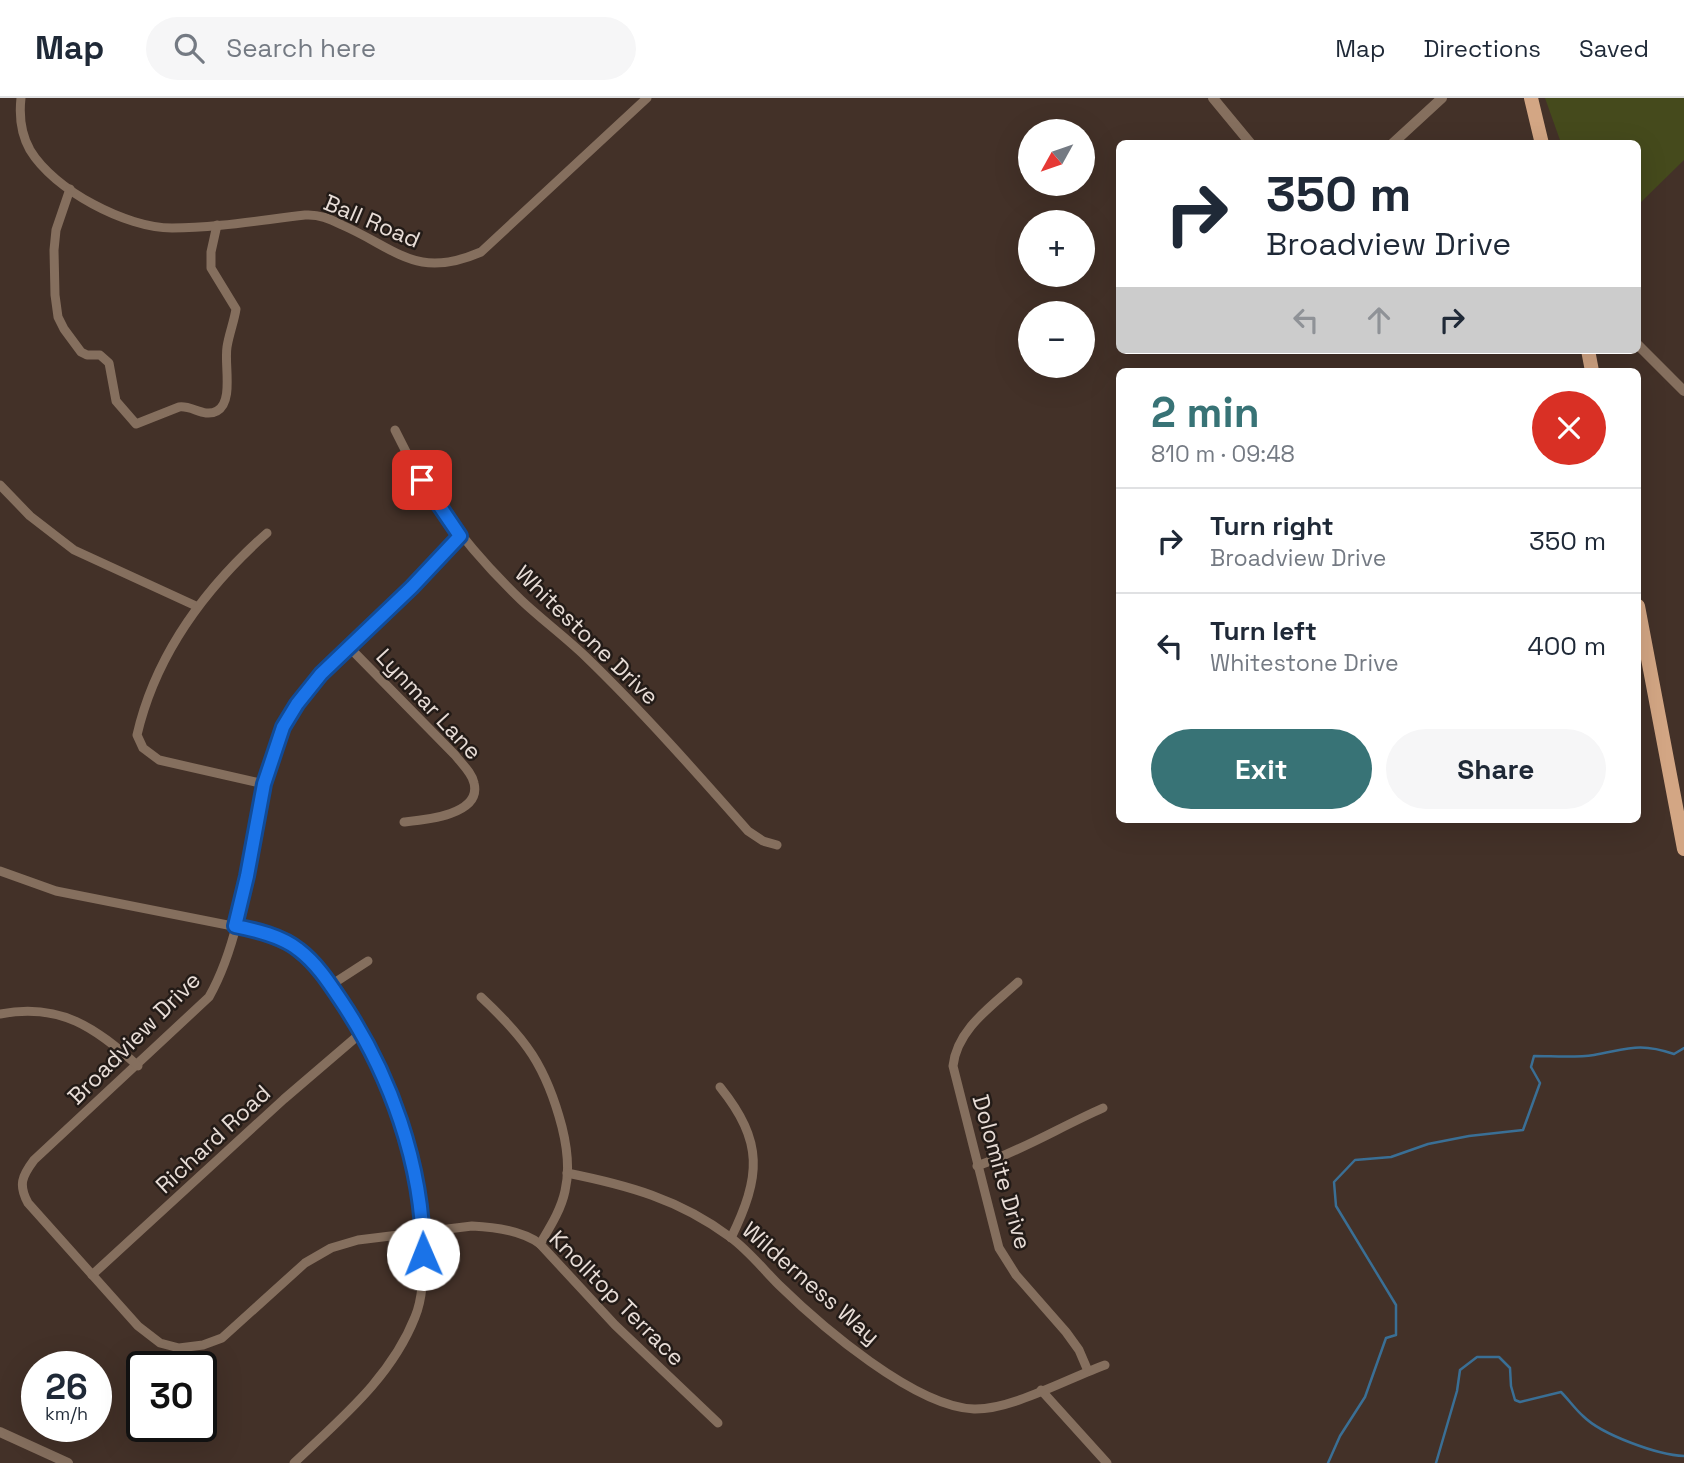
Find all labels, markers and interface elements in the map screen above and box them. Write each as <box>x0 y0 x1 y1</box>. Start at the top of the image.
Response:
search box <box>146 17 636 80</box>
text: Map <box>35 27 104 69</box>
icon: search <box>170 29 208 67</box>
text: Search here <box>226 31 376 65</box>
text: Map <box>1335 33 1385 64</box>
text: Directions <box>1423 33 1541 64</box>
text: Saved <box>1579 33 1649 64</box>
north arrow <box>1018 119 1096 196</box>
map controls <box>1018 119 1095 378</box>
text: 350 m <box>1266 163 1411 225</box>
icon: right <box>1151 168 1242 259</box>
street label: Ball Road <box>319 187 425 255</box>
button: + <box>1018 210 1095 287</box>
text: Broadview Drive <box>1266 224 1511 264</box>
button: − <box>1018 301 1095 378</box>
icon: left <box>1287 301 1325 339</box>
icon: ahead <box>1360 301 1398 339</box>
icon: right <box>1433 301 1471 339</box>
text: 2 min <box>1151 386 1260 439</box>
button: close <box>1532 391 1606 465</box>
text: 810 m · 09:48 <box>1151 439 1295 469</box>
pin <box>392 450 452 510</box>
icon: arrive <box>403 461 441 499</box>
text: Turn right <box>1210 509 1334 543</box>
icon: right <box>1151 522 1189 560</box>
text: 350 m <box>1529 524 1606 558</box>
text: Broadview Drive <box>1210 543 1386 573</box>
street label: Whitestone Drive <box>509 559 665 711</box>
text: Turn left <box>1210 614 1317 648</box>
icon: left <box>1151 627 1189 665</box>
text: 400 m <box>1527 629 1606 663</box>
street label: Lynmar Lane <box>370 642 488 766</box>
text: Whitestone Drive <box>1210 648 1399 678</box>
button: Exit <box>1151 729 1372 809</box>
button: Share <box>1386 729 1606 809</box>
street label: Broadview Drive <box>61 965 207 1111</box>
street label: Richard Road <box>149 1078 277 1200</box>
street label: Dolomite Drive <box>966 1091 1038 1253</box>
street label: Wilderness Way <box>736 1215 886 1351</box>
position arrow <box>386 1217 460 1291</box>
street label: Knolltop Terrace <box>543 1224 691 1372</box>
speed limit sign: 30 <box>126 1351 217 1442</box>
text: 26 <box>45 1365 88 1409</box>
text: km/h <box>45 1402 88 1425</box>

